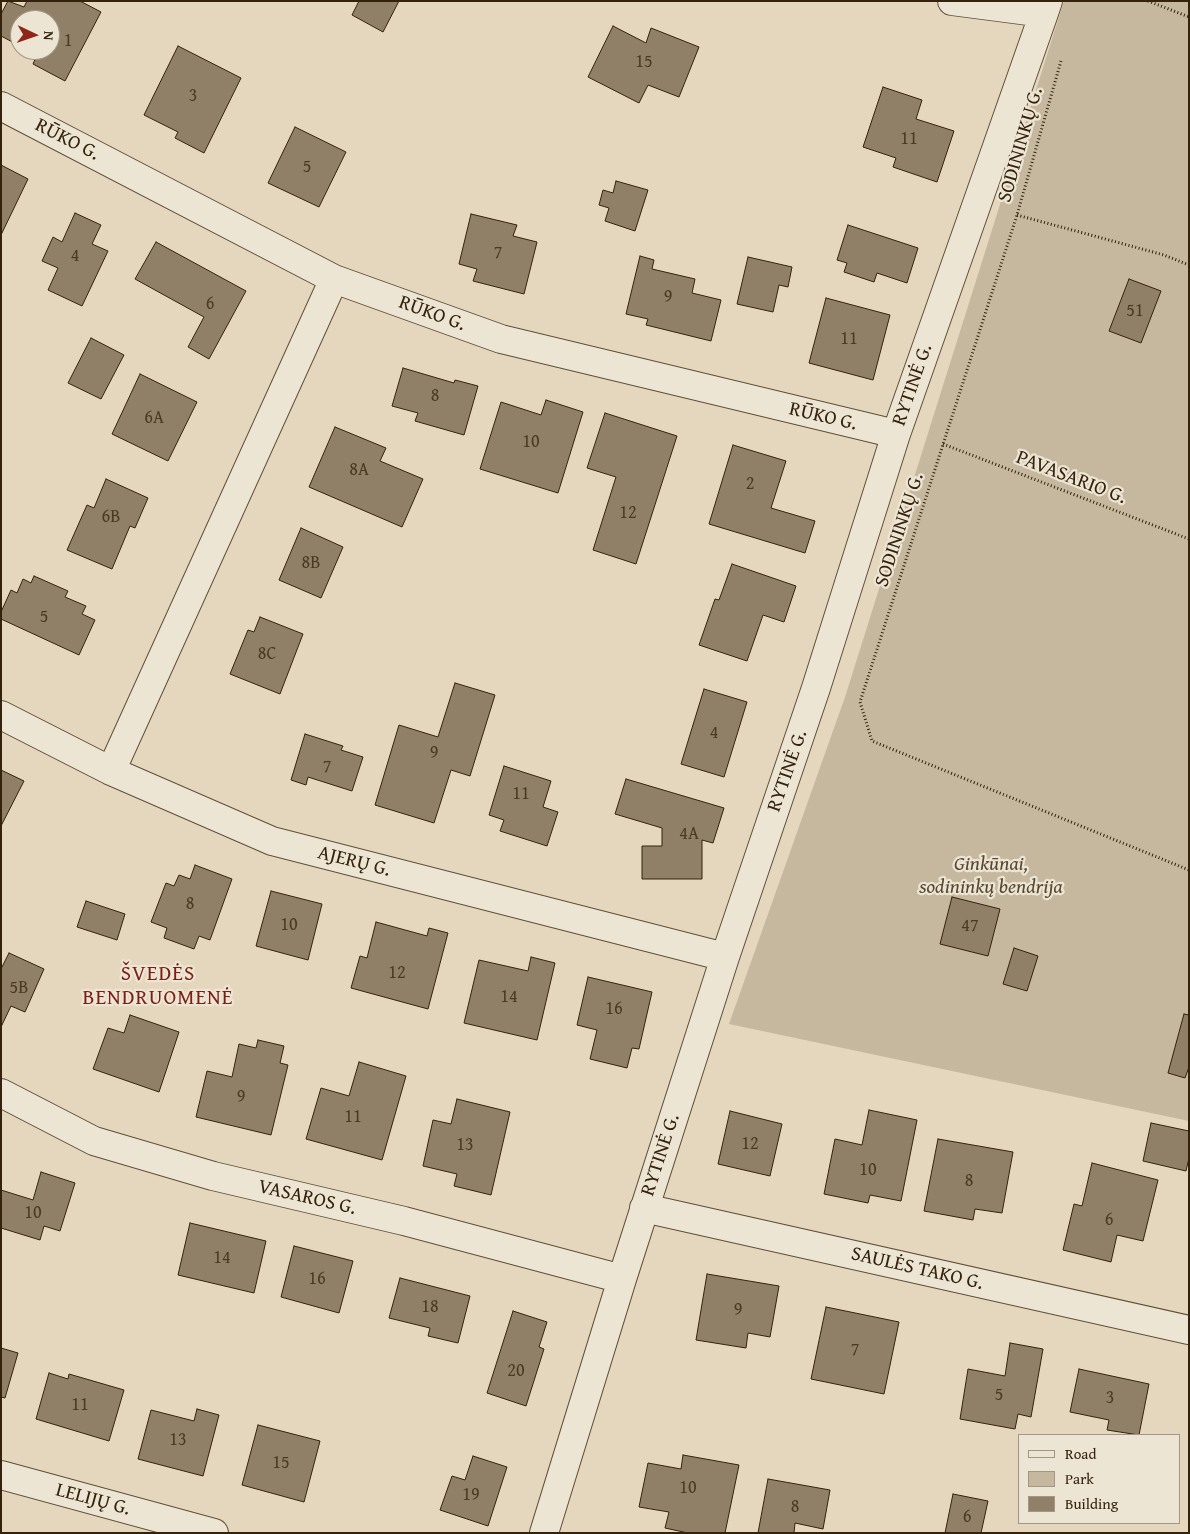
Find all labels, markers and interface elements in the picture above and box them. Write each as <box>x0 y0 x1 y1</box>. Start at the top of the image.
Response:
north arrow <box>10 10 60 60</box>
house number: 1 <box>64 30 72 52</box>
text: N <box>39 31 59 41</box>
house number: 15 <box>635 51 653 73</box>
house number: 3 <box>189 85 197 107</box>
street label: SODININKŲ G. <box>993 85 1049 205</box>
street label: RŪKO G. <box>31 114 103 166</box>
house number: 11 <box>900 128 918 150</box>
house number: 5 <box>303 156 311 178</box>
house number: 7 <box>494 242 502 264</box>
house number: 4 <box>71 245 79 267</box>
house number: 9 <box>664 286 672 308</box>
street label: RŪKO G. <box>395 291 469 337</box>
house number: 6 <box>206 293 214 315</box>
house number: 51 <box>1126 300 1144 322</box>
house number: 11 <box>840 328 858 350</box>
street label: RYTINĖ G. <box>888 341 938 429</box>
house number: 8 <box>431 385 439 407</box>
street label: RŪKO G. <box>787 398 859 436</box>
house number: 6A <box>144 407 164 429</box>
house number: 10 <box>522 431 540 453</box>
street label: PAVASARIO G. <box>1012 446 1130 510</box>
house number: 8A <box>349 459 369 481</box>
street label: SODININKŲ G. <box>870 470 930 590</box>
house number: 2 <box>746 473 754 495</box>
house number: 12 <box>619 502 637 524</box>
house number: 6B <box>102 506 120 528</box>
house number: 8B <box>302 552 320 574</box>
house number: 5 <box>40 606 48 628</box>
house number: 8C <box>258 643 276 665</box>
house number: 4 <box>710 722 718 744</box>
street label: RYTINĖ G. <box>763 727 813 815</box>
house number: 9 <box>430 742 438 764</box>
house number: 7 <box>323 756 331 778</box>
house number: 11 <box>512 783 530 805</box>
house number: 4A <box>679 823 699 845</box>
street label: AJERŲ G. <box>315 841 393 883</box>
park label: Ginkūnai, sodininkų bendrija <box>919 853 1063 900</box>
house number: 8 <box>186 893 194 915</box>
house number: 10 <box>280 914 298 936</box>
house number: 47 <box>961 915 979 937</box>
district label: ŠVEDĖS BENDRUOMENĖ <box>81 962 235 1012</box>
house number: 12 <box>388 962 406 984</box>
house number: 5B <box>10 977 28 999</box>
house number: 14 <box>500 986 518 1008</box>
house number: 16 <box>605 998 623 1020</box>
house number: 9 <box>237 1086 245 1108</box>
house number: 11 <box>344 1106 362 1128</box>
street label: RYTINĖ G. <box>636 1111 686 1199</box>
house number: 12 <box>741 1133 759 1155</box>
house number: 13 <box>456 1134 474 1156</box>
house number: 10 <box>859 1159 877 1181</box>
house number: 8 <box>965 1170 973 1192</box>
street label: VASAROS G. <box>256 1175 358 1221</box>
house number: 10 <box>24 1202 42 1224</box>
house number: 6 <box>1105 1209 1113 1231</box>
street label: SAULĖS TAKO G. <box>849 1242 985 1296</box>
house number: 14 <box>213 1247 231 1269</box>
house number: 16 <box>308 1268 326 1290</box>
house number: 18 <box>421 1296 439 1318</box>
house number: 9 <box>734 1299 742 1321</box>
house number: 7 <box>851 1339 859 1361</box>
house number: 20 <box>507 1360 525 1382</box>
house number: 5 <box>995 1384 1003 1406</box>
house number: 3 <box>1106 1387 1114 1409</box>
house number: 11 <box>71 1394 89 1416</box>
house number: 13 <box>169 1429 187 1451</box>
legend <box>1018 1434 1180 1524</box>
text: Road <box>1065 1443 1096 1464</box>
house number: 15 <box>272 1452 290 1474</box>
text: Park <box>1065 1468 1094 1489</box>
house number: 10 <box>679 1477 697 1499</box>
street label: LELIJŲ G. <box>53 1479 133 1521</box>
house number: 19 <box>462 1484 480 1506</box>
text: Building <box>1065 1493 1118 1514</box>
house number: 8 <box>791 1496 799 1518</box>
house number: 6 <box>963 1506 971 1528</box>

